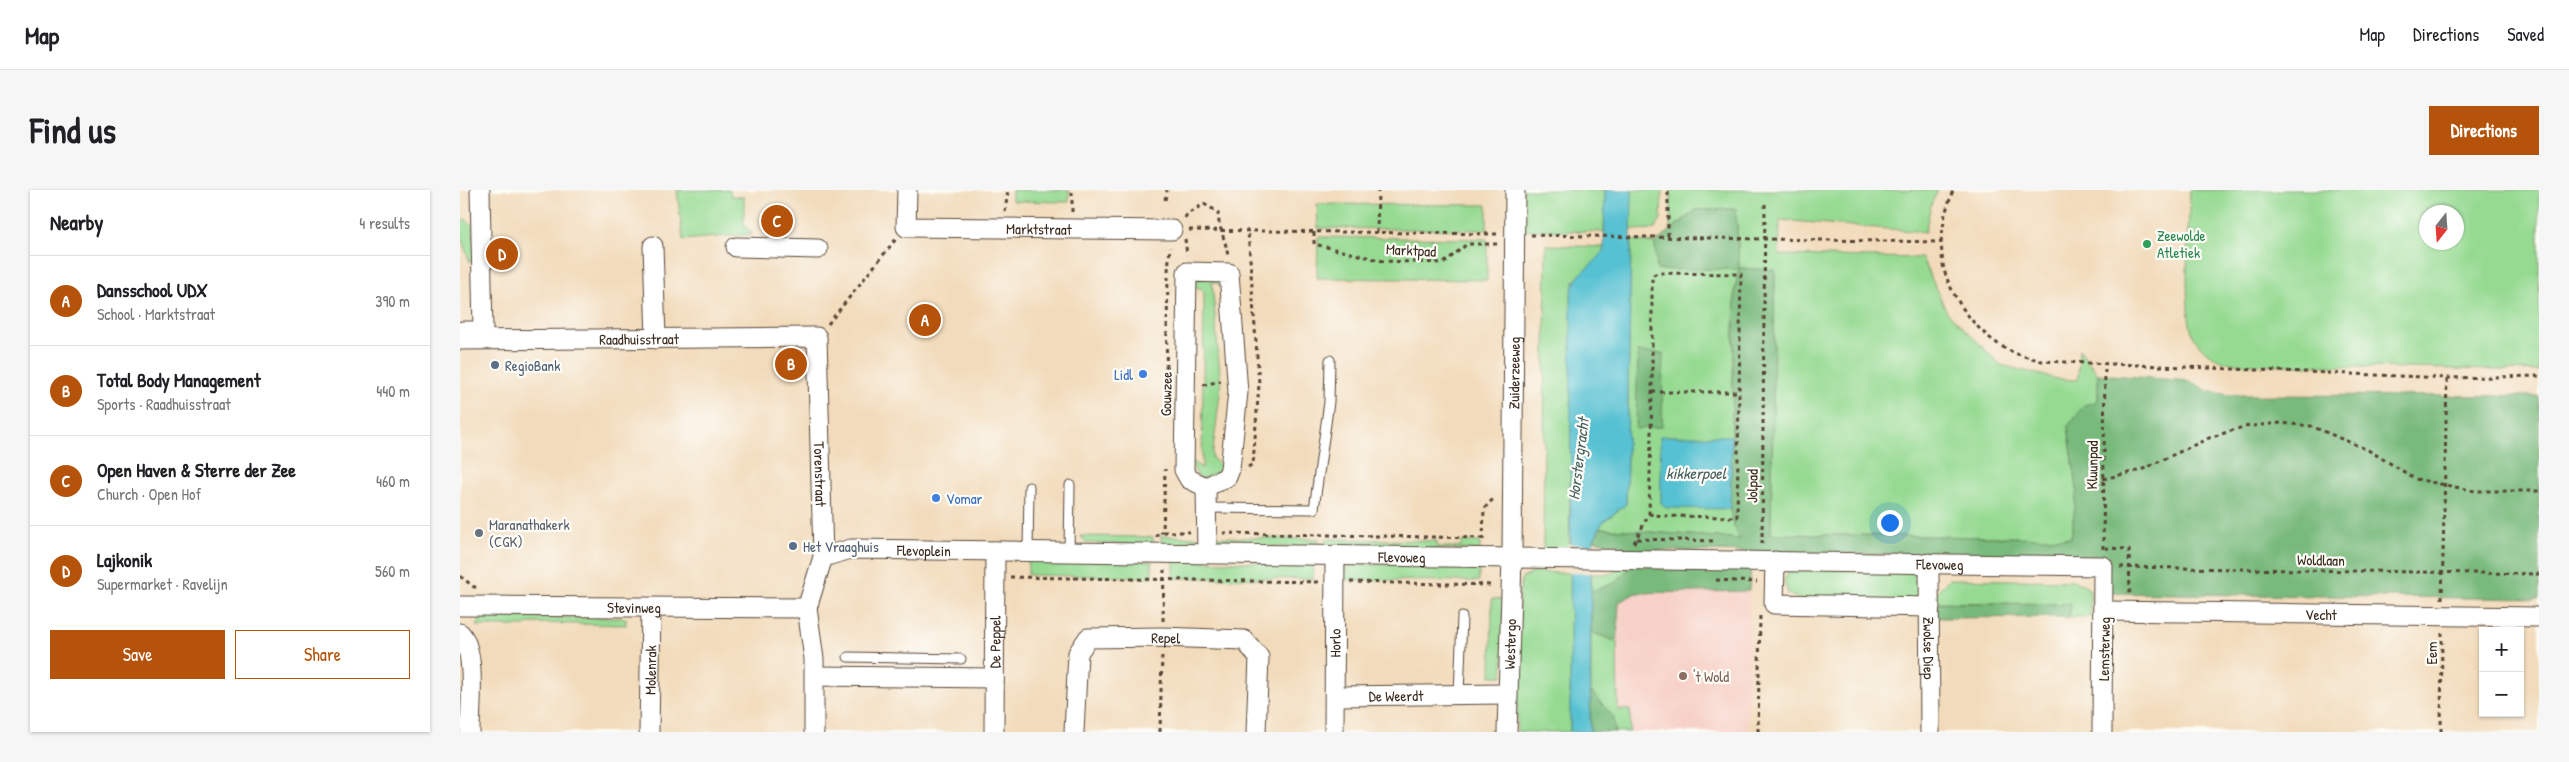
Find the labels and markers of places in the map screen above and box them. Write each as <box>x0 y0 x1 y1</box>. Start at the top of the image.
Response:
pin: C <box>761 202 793 240</box>
place label: Zeewolde Atletiek <box>2157 225 2205 263</box>
pin: D <box>486 235 518 273</box>
marker: Zeewolde Atletiek <box>2141 238 2153 250</box>
pin: A <box>909 301 941 339</box>
pin: B <box>775 345 807 383</box>
place label: RegioBank <box>505 355 560 376</box>
marker: RegioBank <box>489 359 501 371</box>
place label: Lidl <box>1114 364 1133 385</box>
marker: Lidl <box>1137 368 1149 380</box>
place label: Vomar <box>946 488 983 509</box>
marker: Vomar <box>930 492 942 504</box>
place label: Maranathakerk (CGK) <box>489 514 570 552</box>
marker: Maranathakerk (CGK) <box>473 527 485 539</box>
place label: Het Vraaghuis <box>803 536 879 557</box>
marker: Het Vraaghuis <box>787 540 799 552</box>
place label: 't Wold <box>1693 666 1729 687</box>
marker: 't Wold <box>1677 670 1689 682</box>

